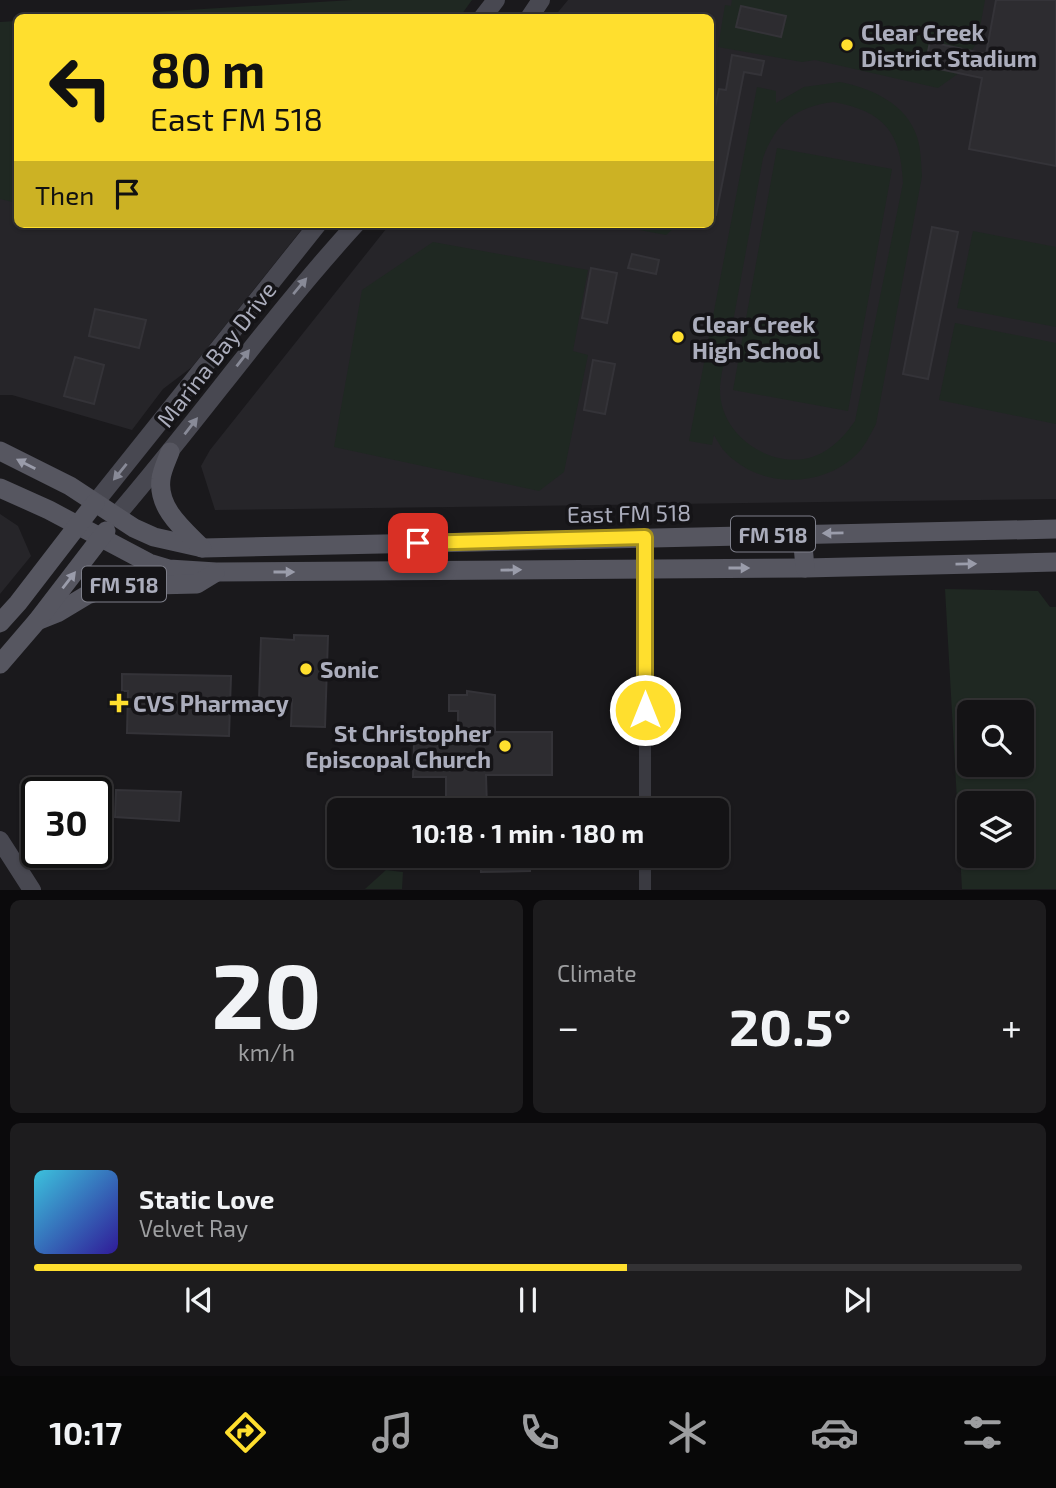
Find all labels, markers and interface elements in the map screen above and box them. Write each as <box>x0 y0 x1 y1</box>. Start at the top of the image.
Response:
place label: Clear Creek District Stadium <box>861 18 1037 72</box>
marker: Clear Creek District Stadium <box>839 37 855 53</box>
text: 80 m <box>150 39 265 98</box>
icon: left <box>35 42 126 133</box>
text: East FM 518 <box>150 99 323 137</box>
icon: arrive <box>108 175 146 213</box>
text: Then <box>35 179 94 210</box>
street label: Marina Bay Drive <box>150 276 282 432</box>
one-way arrow <box>292 278 307 295</box>
place label: Clear Creek High School <box>692 310 821 364</box>
marker: Clear Creek High School <box>670 329 686 345</box>
one-way arrow <box>236 350 251 368</box>
one-way arrow <box>183 417 197 435</box>
one-way arrow <box>16 459 36 471</box>
one-way arrow <box>113 462 128 480</box>
street label: East FM 518 <box>567 498 691 528</box>
pin <box>388 513 448 573</box>
road number: FM 518 <box>731 516 815 552</box>
icon: arrive <box>399 524 437 562</box>
one-way arrow <box>822 527 844 539</box>
one-way arrow <box>956 559 978 570</box>
one-way arrow <box>728 563 750 574</box>
one-way arrow <box>501 565 523 576</box>
road number: FM 518 <box>82 566 166 602</box>
one-way arrow <box>273 566 295 578</box>
one-way arrow <box>61 572 76 590</box>
place label: Sonic <box>320 655 379 683</box>
marker: Sonic <box>298 661 314 677</box>
position arrow <box>608 673 682 747</box>
place label: CVS Pharmacy <box>133 689 289 717</box>
marker: CVS Pharmacy <box>111 695 127 711</box>
map controls <box>957 700 1034 868</box>
button: search <box>957 700 1034 777</box>
place label: St Christopher Episcopal Church <box>305 719 491 773</box>
marker: St Christopher Episcopal Church <box>497 738 513 754</box>
speed limit sign: 30 <box>21 777 112 868</box>
button: layers <box>957 791 1034 868</box>
text: 10:18 · 1 min · 180 m <box>412 817 644 848</box>
text: 20 <box>211 938 322 1047</box>
text: Climate <box>557 959 637 987</box>
text: 20.5° <box>729 994 851 1056</box>
text: − <box>557 1003 579 1049</box>
text: + <box>1001 1003 1022 1049</box>
text: km/h <box>238 1038 295 1066</box>
text: Static Love <box>139 1183 275 1214</box>
text: Velvet Ray <box>139 1214 248 1242</box>
icon: previous <box>180 1281 218 1319</box>
icon: pause <box>509 1281 547 1319</box>
icon: next <box>838 1281 876 1319</box>
icon: directions <box>221 1408 270 1457</box>
icon: music <box>368 1408 417 1457</box>
icon: phone <box>515 1408 564 1457</box>
icon: climate <box>663 1408 712 1457</box>
icon: car <box>810 1408 859 1457</box>
icon: filters <box>958 1408 1007 1457</box>
text: 10:17 <box>49 1413 122 1451</box>

